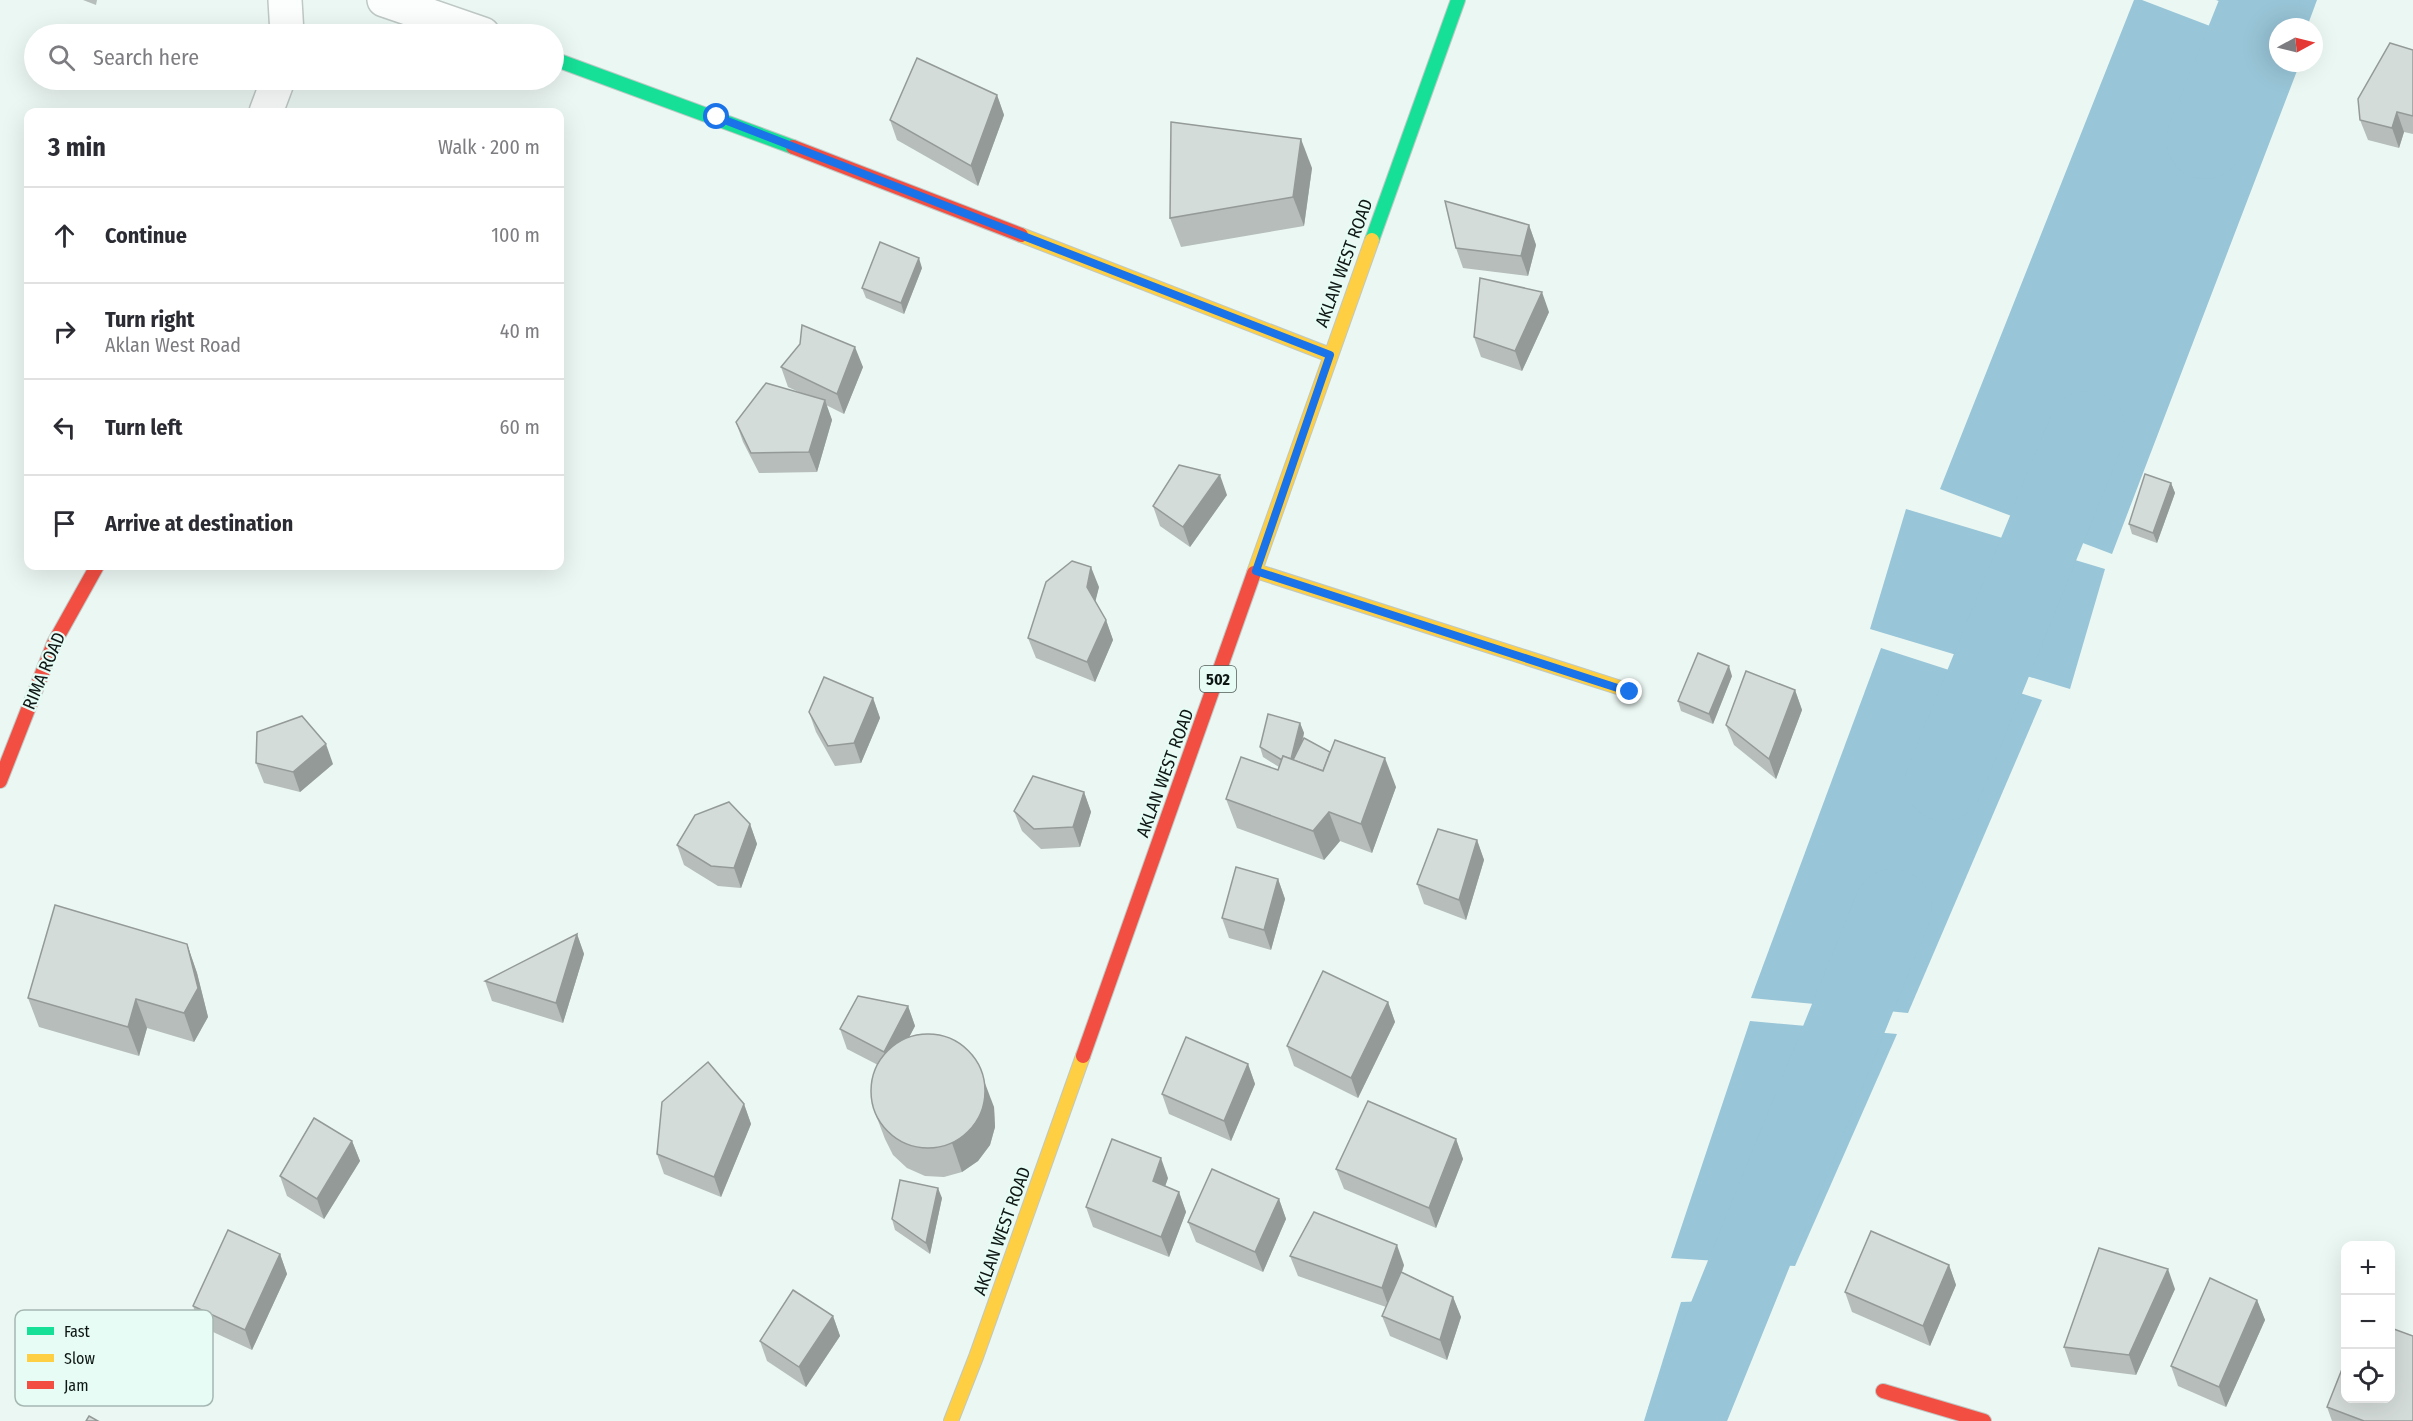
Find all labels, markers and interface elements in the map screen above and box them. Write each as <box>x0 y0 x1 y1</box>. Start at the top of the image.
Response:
north arrow <box>2269 18 2323 72</box>
search box <box>24 24 564 90</box>
icon: search <box>45 41 78 74</box>
text: Search here <box>93 44 199 71</box>
route start <box>703 103 729 129</box>
text: 3 min <box>48 132 106 163</box>
text: Walk · 200 m <box>438 135 540 159</box>
street label: AKLAN WEST ROAD <box>1311 196 1377 330</box>
icon: ahead <box>48 219 81 252</box>
text: Continue <box>105 222 187 249</box>
text: 100 m <box>491 223 540 247</box>
text: Turn right <box>105 306 194 333</box>
icon: right <box>48 315 81 348</box>
text: 40 m <box>500 319 540 343</box>
text: Aklan West Road <box>105 333 241 357</box>
icon: left <box>48 411 81 444</box>
text: Turn left <box>105 414 183 441</box>
text: 60 m <box>500 415 540 439</box>
icon: arrive <box>48 507 81 540</box>
text: Arrive at destination <box>105 510 293 537</box>
street label: RIMA ROAD <box>18 629 70 713</box>
road number: 502 <box>1200 666 1236 692</box>
route end <box>1616 678 1642 704</box>
street label: AKLAN WEST ROAD <box>1132 706 1198 840</box>
street label: AKLAN WEST ROAD <box>969 1164 1035 1298</box>
map controls <box>2341 1241 2395 1403</box>
button: + <box>2341 1241 2395 1295</box>
button: − <box>2341 1295 2395 1349</box>
legend <box>15 1310 213 1406</box>
text: Fast <box>64 1322 91 1341</box>
text: Slow <box>64 1349 95 1368</box>
button: locate <box>2341 1349 2395 1403</box>
text: Jam <box>64 1376 89 1395</box>

